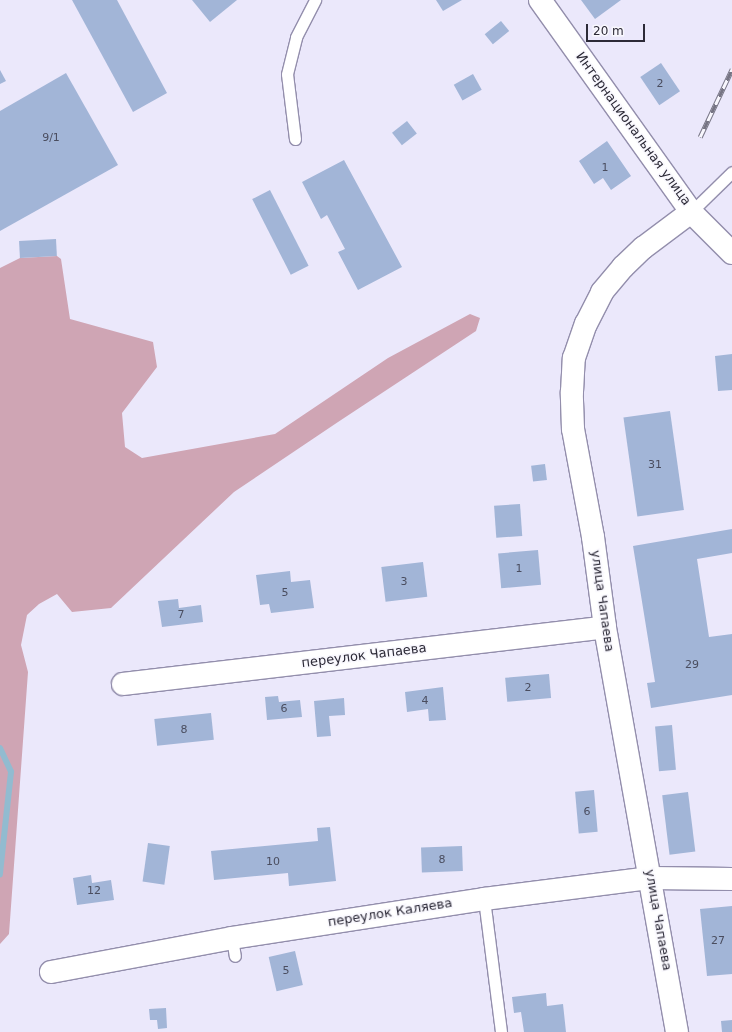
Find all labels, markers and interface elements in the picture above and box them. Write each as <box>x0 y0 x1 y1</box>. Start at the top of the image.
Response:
scale bar <box>588 16 647 42</box>
text: 20 m <box>593 24 624 38</box>
street label: Интернациональная улица <box>572 49 694 209</box>
house number: 2 <box>657 77 663 91</box>
house number: 9/1 <box>42 131 60 145</box>
house number: 1 <box>602 161 608 175</box>
house number: 31 <box>648 458 662 472</box>
street label: улица Чапаева <box>587 549 617 653</box>
house number: 1 <box>516 562 522 576</box>
house number: 3 <box>401 575 407 589</box>
house number: 5 <box>282 586 288 600</box>
house number: 7 <box>178 608 184 622</box>
street label: переулок Чапаева <box>301 641 427 671</box>
house number: 29 <box>685 658 699 672</box>
house number: 2 <box>525 681 531 695</box>
house number: 4 <box>422 694 428 708</box>
house number: 6 <box>281 702 287 716</box>
house number: 8 <box>181 723 187 737</box>
house number: 6 <box>584 805 590 819</box>
house number: 8 <box>439 853 445 867</box>
house number: 10 <box>266 855 280 869</box>
street label: улица Чапаева <box>641 868 675 972</box>
house number: 12 <box>87 884 101 898</box>
street label: переулок Каляева <box>327 895 453 931</box>
house number: 27 <box>711 934 725 948</box>
house number: 5 <box>283 964 289 978</box>

